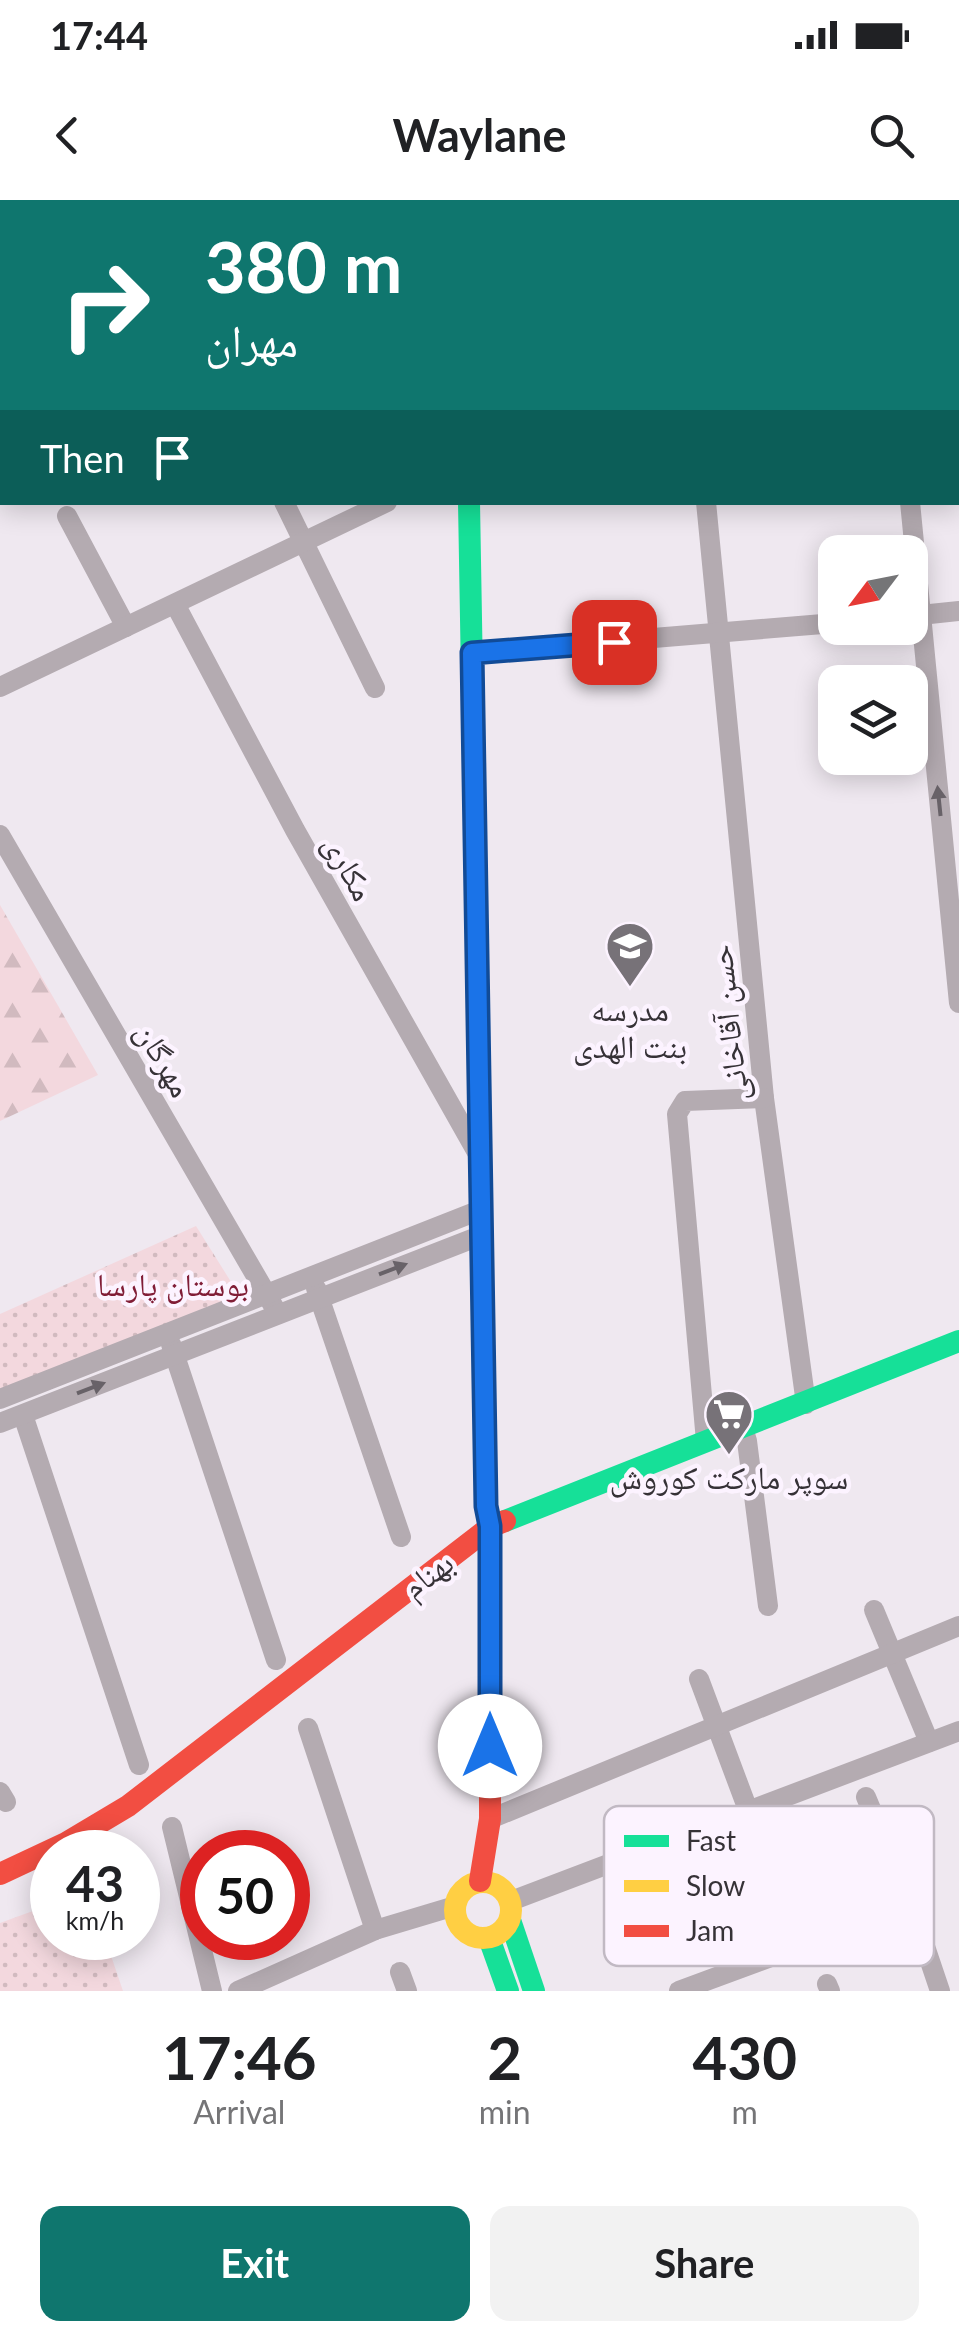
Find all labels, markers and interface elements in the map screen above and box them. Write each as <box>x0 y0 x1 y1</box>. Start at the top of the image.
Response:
text: 17:44 <box>50 12 148 58</box>
icon: back <box>40 108 95 163</box>
text: Waylane <box>393 108 566 162</box>
icon: search <box>864 108 919 163</box>
text: 380 m <box>205 224 402 308</box>
icon: right <box>40 240 170 370</box>
text: مهران <box>205 313 298 367</box>
icon: arrive <box>145 430 200 485</box>
text: Then <box>40 435 125 481</box>
north arrow <box>818 535 928 645</box>
map controls <box>818 535 928 775</box>
pin <box>572 600 657 685</box>
icon: arrive <box>587 615 642 670</box>
button: layers <box>818 665 928 775</box>
one-way arrow <box>931 785 947 817</box>
street label: مکاری <box>315 827 384 907</box>
school or university icon: مدرسه بنت الهدی <box>604 920 656 988</box>
street label: حسن آقاخانی <box>699 943 757 1103</box>
place label: مدرسه بنت الهدی <box>573 989 687 1066</box>
street label: مهرگان <box>127 1015 202 1104</box>
one-way arrow <box>379 1261 409 1277</box>
park label: بوستان پارسا <box>97 1264 249 1304</box>
one-way arrow <box>76 1379 106 1395</box>
supermarket icon: سوپر ماركت كوروش <box>703 1388 755 1456</box>
place label: سوپر ماركت كوروش <box>610 1457 848 1498</box>
street label: بهنام <box>394 1542 462 1608</box>
position arrow <box>438 1694 542 1798</box>
legend <box>604 1806 934 1966</box>
text: Fast <box>686 1823 736 1857</box>
speed limit sign: 50 <box>180 1830 310 1960</box>
text: 43 <box>66 1853 124 1913</box>
text: Slow <box>686 1868 745 1902</box>
text: km/h <box>66 1905 124 1935</box>
text: Jam <box>686 1913 734 1947</box>
text: 17:46 <box>162 2021 317 2093</box>
text: 2 <box>487 2021 522 2093</box>
text: 430 <box>693 2021 797 2093</box>
text: Arrival <box>193 2092 285 2131</box>
text: min <box>479 2092 531 2131</box>
text: m <box>732 2092 758 2131</box>
button: Exit <box>40 2206 470 2321</box>
button: Share <box>490 2206 919 2321</box>

